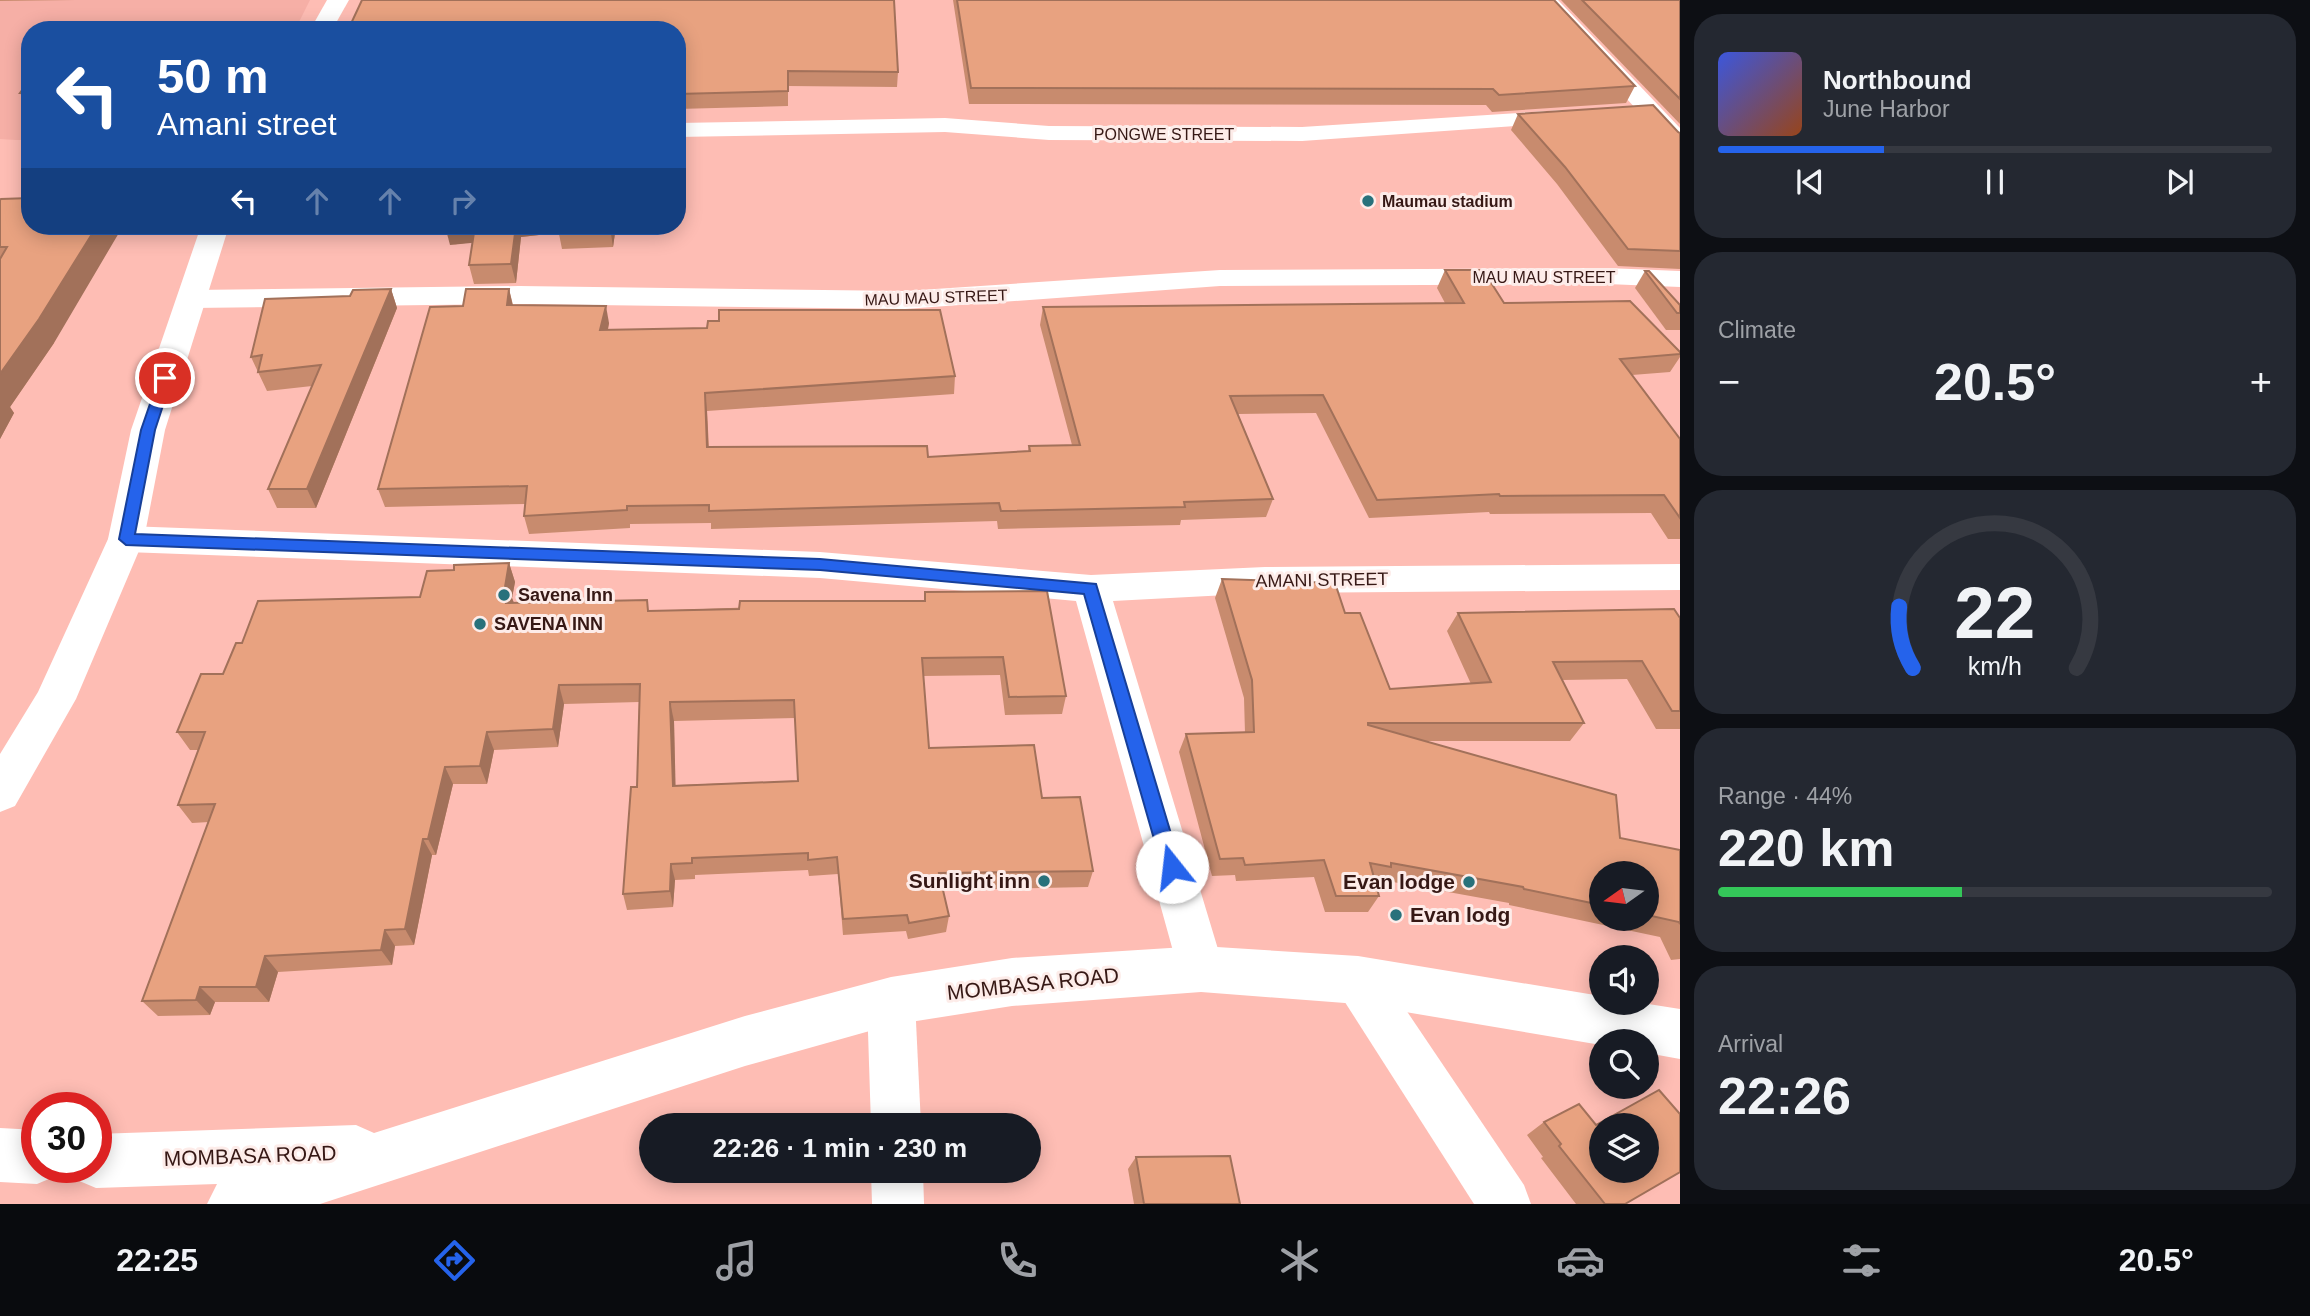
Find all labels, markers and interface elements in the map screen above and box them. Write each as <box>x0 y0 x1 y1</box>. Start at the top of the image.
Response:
icon: left <box>42 49 133 140</box>
text: 50 m <box>157 49 269 103</box>
text: Northbound <box>1823 65 1972 95</box>
text: June Harbor <box>1823 96 1950 122</box>
text: Amani street <box>157 106 337 142</box>
street label: PONGWE STREET <box>1094 126 1234 143</box>
icon: previous <box>1791 163 1829 201</box>
icon: pause <box>1976 163 2014 201</box>
icon: next <box>2161 163 2199 201</box>
icon: left <box>225 182 263 220</box>
icon: ahead <box>298 182 336 220</box>
icon: ahead <box>371 182 409 220</box>
icon: right <box>444 182 482 220</box>
marker: Maumau stadium <box>1360 193 1376 209</box>
place label: Maumau stadium <box>1382 193 1513 210</box>
street label: MAU MAU STREET <box>1472 269 1616 286</box>
street label: MAU MAU STREET <box>864 286 1008 308</box>
text: Climate <box>1718 317 1796 343</box>
pin <box>135 348 195 408</box>
text: 20.5° <box>1934 353 2056 411</box>
icon: arrive <box>146 359 184 397</box>
text: − <box>1718 361 1740 403</box>
text: + <box>2250 361 2272 403</box>
street label: AMANI STREET <box>1255 569 1389 591</box>
text: 22 <box>1955 572 2035 653</box>
place label: Savena Inn <box>518 585 613 605</box>
marker: Savena Inn <box>496 587 512 603</box>
place label: SAVENA INN <box>494 614 603 634</box>
marker: SAVENA INN <box>472 616 488 632</box>
text: km/h <box>1968 652 2022 680</box>
text: Range · 44% <box>1718 783 1852 809</box>
text: 220 km <box>1718 819 1894 877</box>
position arrow <box>1135 830 1209 904</box>
north arrow <box>1589 861 1659 931</box>
map controls <box>1589 861 1659 1183</box>
place label: Sunlight inn <box>909 869 1030 892</box>
place label: Evan lodge <box>1343 870 1455 893</box>
marker: Sunlight inn <box>1036 873 1052 889</box>
marker: Evan lodge <box>1461 874 1477 890</box>
place label: Evan lodg <box>1410 903 1510 926</box>
marker: Evan lodg <box>1388 907 1404 923</box>
button: sound <box>1589 945 1659 1015</box>
street label: MOMBASA ROAD <box>946 963 1120 1004</box>
button: search <box>1589 1029 1659 1099</box>
text: Arrival <box>1718 1031 1783 1057</box>
text: 22:26 <box>1718 1067 1851 1125</box>
speed limit sign: 30 <box>21 1092 112 1183</box>
button: layers <box>1589 1113 1659 1183</box>
text: 22:26 · 1 min · 230 m <box>713 1133 967 1163</box>
street label: MOMBASA ROAD <box>163 1141 337 1170</box>
icon: directions <box>430 1236 479 1285</box>
icon: music <box>712 1236 761 1285</box>
icon: phone <box>993 1236 1042 1285</box>
icon: climate <box>1275 1236 1324 1285</box>
icon: car <box>1556 1236 1605 1285</box>
icon: filters <box>1837 1236 1886 1285</box>
text: 22:25 <box>116 1242 198 1278</box>
text: 20.5° <box>2119 1242 2194 1278</box>

